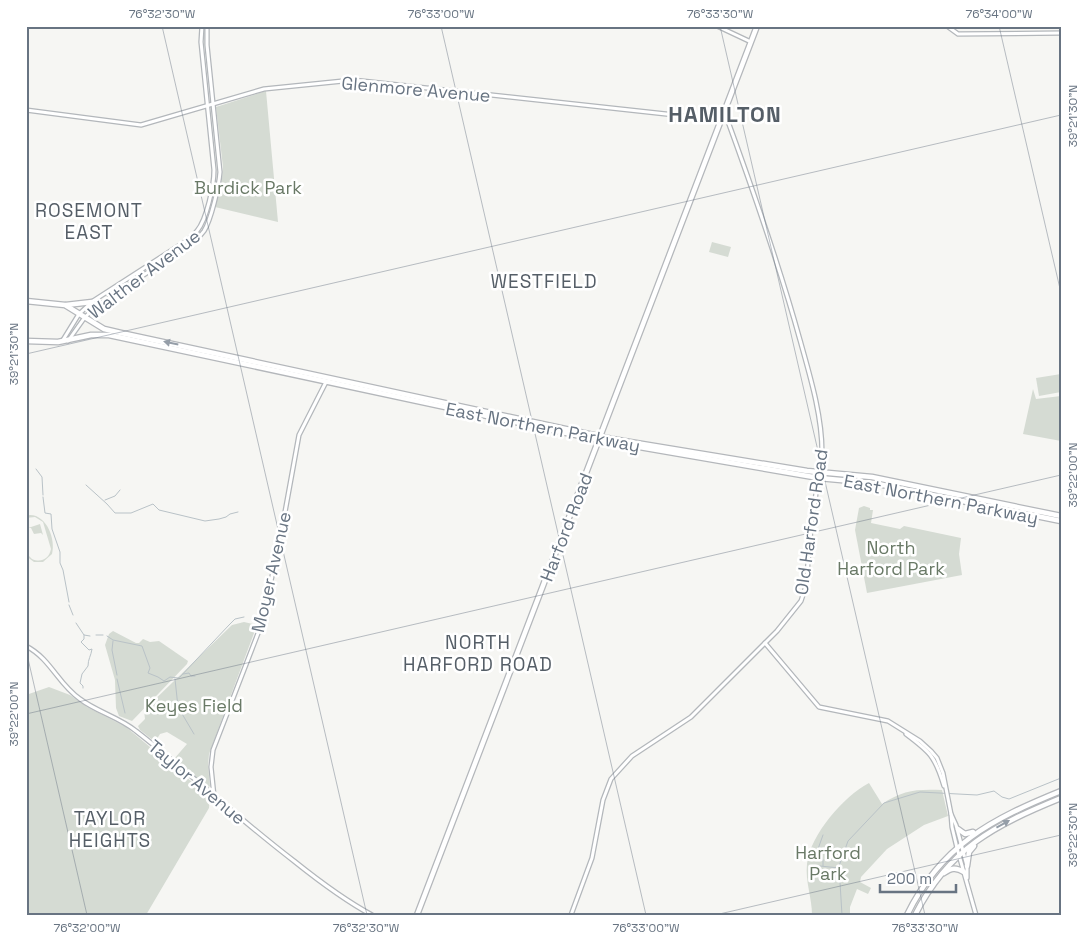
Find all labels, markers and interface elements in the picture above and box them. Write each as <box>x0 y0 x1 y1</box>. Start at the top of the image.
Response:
text: 76°32'30"W <box>129 6 196 22</box>
text: 76°33'00"W <box>407 6 475 22</box>
text: 76°33'30"W <box>687 6 754 22</box>
text: 76°34'00"W <box>966 6 1033 22</box>
street label: Glenmore Avenue <box>340 71 492 107</box>
text: 39°21'30"N <box>1065 85 1081 147</box>
district label: HAMILTON <box>668 100 782 128</box>
park label: Burdick Park <box>194 176 302 199</box>
district label: ROSEMONT EAST <box>35 198 143 245</box>
street label: Walther Avenue <box>83 224 205 324</box>
district label: WESTFIELD <box>490 269 598 294</box>
text: 39°21'30"N <box>6 323 22 385</box>
one-way arrow <box>162 339 178 347</box>
street label: East Northern Parkway <box>444 397 642 457</box>
text: 39°22'00"N <box>1065 442 1081 508</box>
street label: Old Harford Road <box>789 448 833 596</box>
street label: Harford Road <box>535 469 597 585</box>
street label: East Northern Parkway <box>842 469 1040 529</box>
street label: Moyer Avenue <box>246 509 296 635</box>
park label: North Harford Park <box>837 536 945 580</box>
district label: NORTH HARFORD ROAD <box>403 630 553 677</box>
text: 39°22'00"N <box>6 681 22 747</box>
park label: Keyes Field <box>145 694 243 717</box>
street label: Taylor Avenue <box>143 734 251 830</box>
text: 39°22'30"N <box>1065 803 1081 867</box>
district label: TAYLOR HEIGHTS <box>69 806 151 853</box>
one-way arrow <box>996 820 1010 828</box>
park label: Harford Park <box>795 841 861 885</box>
scale bar <box>880 861 956 893</box>
text: 200 m <box>887 869 932 888</box>
text: 76°32'00"W <box>53 920 121 936</box>
text: 76°32'30"W <box>333 920 400 936</box>
text: 76°33'00"W <box>612 920 680 936</box>
text: 76°33'30"W <box>892 920 959 936</box>

